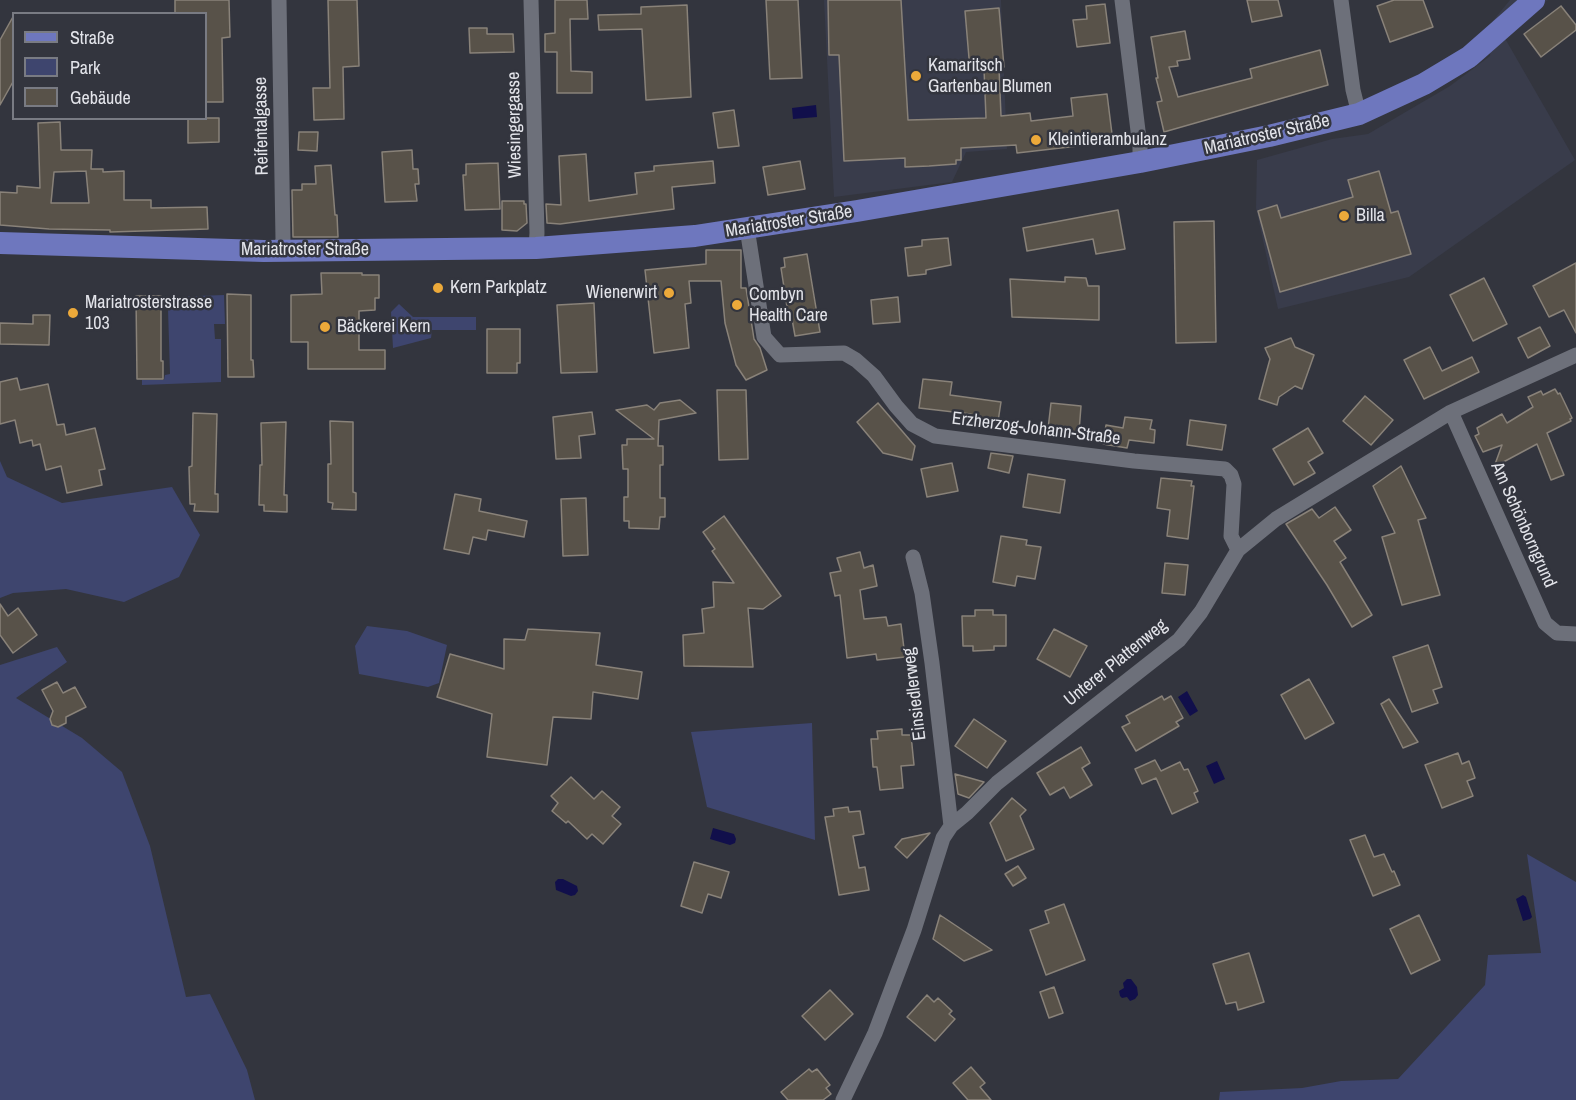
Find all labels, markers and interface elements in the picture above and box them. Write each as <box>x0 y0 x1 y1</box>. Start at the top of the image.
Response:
legend <box>12 12 207 120</box>
text: Straße <box>70 25 114 50</box>
text: Park <box>70 55 100 80</box>
place label: Kamaritsch Gartenbau Blumen <box>928 55 1052 98</box>
marker: Kamaritsch Gartenbau Blumen <box>909 69 923 83</box>
street label: Wiesingergasse <box>503 71 527 179</box>
street label: Reifentalgasse <box>250 77 274 175</box>
text: Gebäude <box>70 85 131 110</box>
street label: Mariatroster Straße <box>1202 110 1332 160</box>
place label: Kleintierambulanz <box>1048 129 1167 151</box>
marker: Kleintierambulanz <box>1029 133 1043 147</box>
street label: Mariatroster Straße <box>724 201 854 243</box>
place label: Billa <box>1356 205 1385 227</box>
marker: Billa <box>1337 209 1351 223</box>
street label: Mariatroster Straße <box>241 239 369 261</box>
place label: Kern Parkplatz <box>450 277 547 299</box>
marker: Kern Parkplatz <box>431 281 445 295</box>
place label: Wienerwirt <box>586 282 657 304</box>
place label: Combyn Health Care <box>749 284 828 326</box>
marker: Wienerwirt <box>662 286 676 300</box>
place label: Mariatrosterstrasse 103 <box>85 292 212 334</box>
marker: Combyn Health Care <box>730 298 744 312</box>
marker: Mariatrosterstrasse 103 <box>66 306 80 320</box>
place label: Bäckerei Kern <box>337 316 431 338</box>
marker: Bäckerei Kern <box>318 320 332 334</box>
street label: Erzherzog-Johann-Straße <box>950 408 1122 450</box>
street label: Am Schönborngrund <box>1486 459 1560 591</box>
street label: Unterer Plattenweg <box>1060 615 1172 711</box>
street label: Einsiedlerweg <box>899 646 931 742</box>

